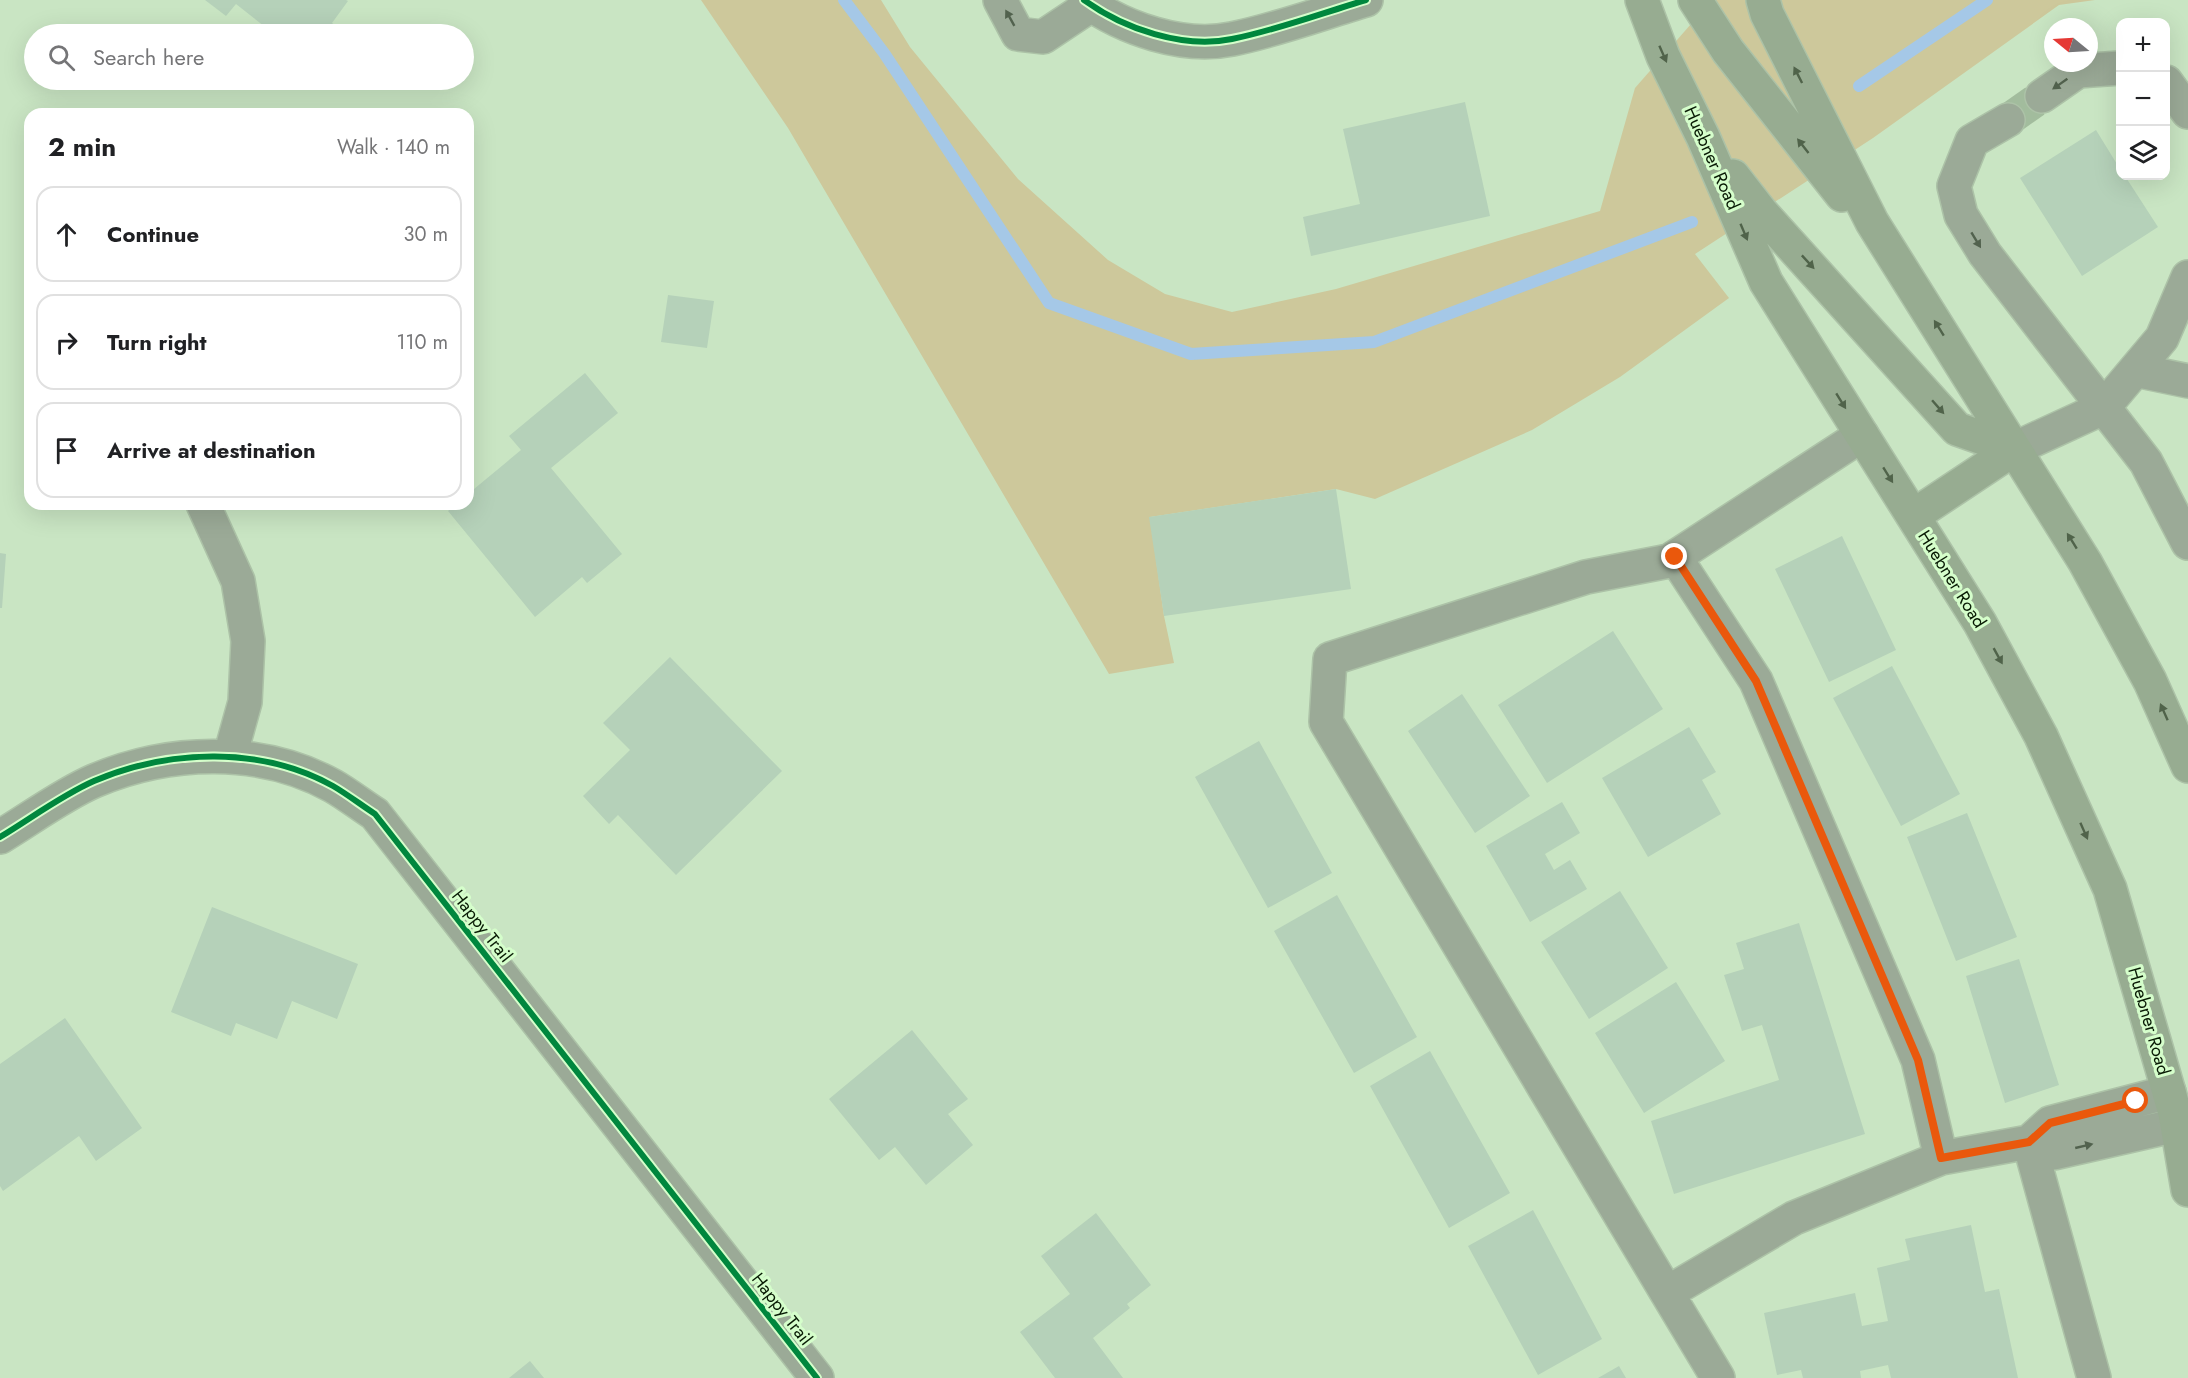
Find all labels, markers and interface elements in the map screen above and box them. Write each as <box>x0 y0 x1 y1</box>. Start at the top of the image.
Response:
one-way arrow <box>1005 10 1015 27</box>
north arrow <box>2044 18 2098 72</box>
map controls <box>2116 18 2170 180</box>
button: + <box>2116 18 2170 72</box>
search box <box>24 24 474 90</box>
icon: search <box>45 41 78 74</box>
text: Search here <box>93 41 204 73</box>
one-way arrow <box>1658 46 1668 64</box>
one-way arrow <box>1793 66 1803 83</box>
button: − <box>2116 72 2170 126</box>
one-way arrow <box>2053 78 2069 90</box>
street label: Huebner Road <box>1678 102 1746 214</box>
button: layers <box>2116 126 2170 180</box>
text: 2 min <box>48 128 116 166</box>
text: Walk · 140 m <box>337 133 450 162</box>
one-way arrow <box>1797 138 1810 154</box>
icon: ahead <box>50 218 83 251</box>
text: Continue <box>107 218 199 250</box>
text: 30 m <box>403 220 448 249</box>
one-way arrow <box>1740 223 1749 240</box>
one-way arrow <box>1971 232 1982 248</box>
one-way arrow <box>1800 255 1814 269</box>
one-way arrow <box>1933 320 1944 336</box>
icon: right <box>50 326 83 359</box>
text: Turn right <box>107 326 207 358</box>
text: 110 m <box>396 328 448 357</box>
one-way arrow <box>1835 392 1847 408</box>
one-way arrow <box>1931 400 1945 415</box>
icon: arrive <box>50 434 83 467</box>
text: Arrive at destination <box>107 434 316 466</box>
one-way arrow <box>1882 467 1893 484</box>
street label: Huebner Road <box>1912 525 1992 633</box>
one-way arrow <box>2066 533 2077 549</box>
route end <box>1661 543 1687 569</box>
one-way arrow <box>1993 648 2003 665</box>
one-way arrow <box>2159 703 2169 721</box>
one-way arrow <box>2079 822 2088 839</box>
street label: Happy Trail <box>445 884 519 968</box>
street label: Huebner Road <box>2121 964 2177 1078</box>
route start <box>2122 1087 2148 1113</box>
one-way arrow <box>2075 1141 2094 1150</box>
street label: Happy Trail <box>745 1267 819 1351</box>

